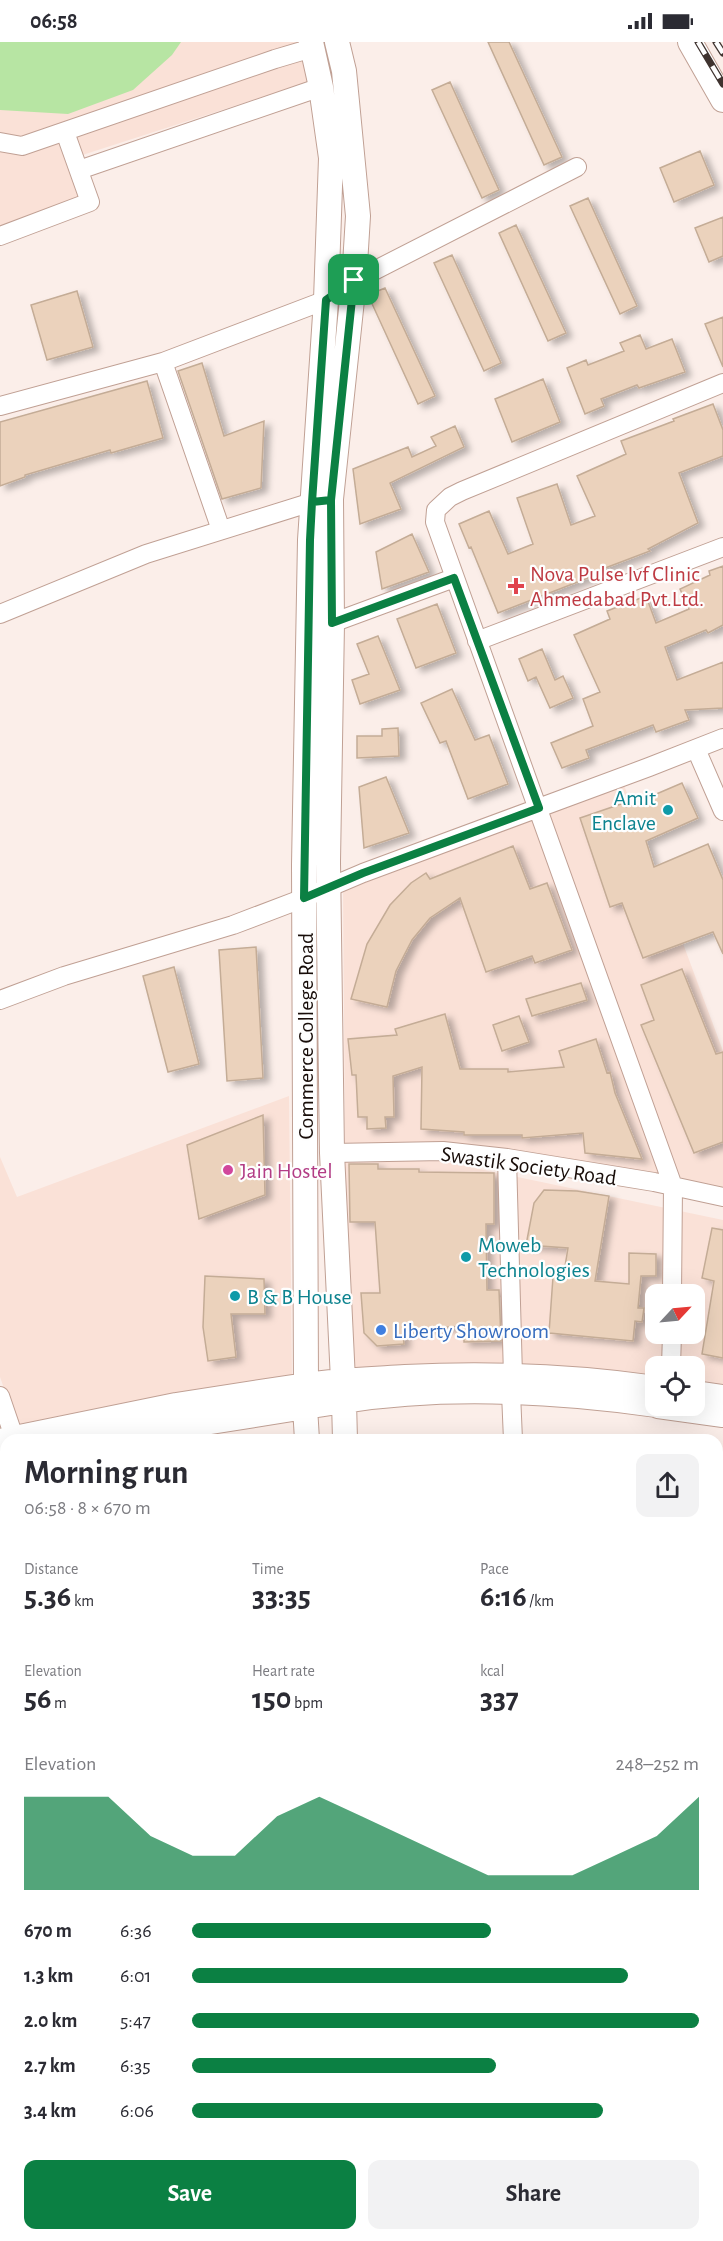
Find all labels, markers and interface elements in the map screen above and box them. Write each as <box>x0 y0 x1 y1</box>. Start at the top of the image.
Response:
text: 06:58 <box>30 10 77 32</box>
pin <box>328 254 379 305</box>
icon: arrive <box>337 263 370 296</box>
place label: Nova Pulse Ivf Clinic Ahmedabad Pvt.Ltd. <box>530 563 704 610</box>
marker: Nova Pulse Ivf Clinic Ahmedabad Pvt.Ltd. <box>507 577 525 595</box>
place label: Amit Enclave <box>591 787 656 834</box>
marker: Amit Enclave <box>661 803 675 817</box>
street label: Commerce College Road <box>295 933 317 1139</box>
street label: Swastik Society Road <box>440 1143 618 1189</box>
place label: Jain Hostel <box>240 1160 333 1182</box>
marker: Jain Hostel <box>221 1163 235 1177</box>
place label: Moweb Technologies <box>478 1234 590 1281</box>
marker: Moweb Technologies <box>459 1250 473 1264</box>
north arrow <box>645 1284 705 1344</box>
map controls <box>645 1284 705 1416</box>
place label: B & B House <box>247 1286 352 1308</box>
marker: B & B House <box>228 1289 242 1303</box>
place label: Liberty Showroom <box>393 1320 549 1342</box>
marker: Liberty Showroom <box>374 1323 388 1337</box>
button: locate <box>645 1356 705 1416</box>
button: share <box>636 1454 699 1517</box>
text: Morning run <box>24 1457 188 1490</box>
text: 06:58 · 8 × 670 m <box>24 1498 151 1518</box>
text: Distance <box>24 1561 78 1577</box>
text: Time <box>252 1561 284 1577</box>
text: Pace <box>480 1561 509 1577</box>
text: 5.36 <box>24 1582 71 1612</box>
text: 33:35 <box>252 1582 311 1612</box>
text: 6:16 <box>480 1582 527 1612</box>
text: km <box>71 1593 94 1609</box>
text: /km <box>527 1593 554 1609</box>
text: Elevation <box>24 1663 82 1679</box>
text: Heart rate <box>252 1663 315 1679</box>
text: kcal <box>480 1663 504 1679</box>
text: 56 <box>24 1684 51 1714</box>
text: 150 <box>252 1684 291 1714</box>
text: 337 <box>480 1684 519 1714</box>
text: m <box>51 1695 67 1711</box>
text: bpm <box>291 1695 323 1711</box>
text: Elevation <box>24 1754 96 1774</box>
text: 248–252 m <box>615 1754 699 1774</box>
text: 670 m <box>24 1921 72 1941</box>
text: 6:36 <box>120 1921 152 1941</box>
text: 1.3 km <box>24 1966 73 1986</box>
text: 6:01 <box>120 1966 151 1986</box>
text: 2.0 km <box>24 2011 77 2031</box>
text: 5:47 <box>120 2011 151 2031</box>
text: 2.7 km <box>24 2056 76 2076</box>
text: 6:35 <box>120 2056 151 2076</box>
text: 3.4 km <box>24 2101 76 2121</box>
text: 6:06 <box>120 2101 154 2121</box>
button: Save <box>24 2160 356 2229</box>
button: Share <box>368 2160 699 2229</box>

